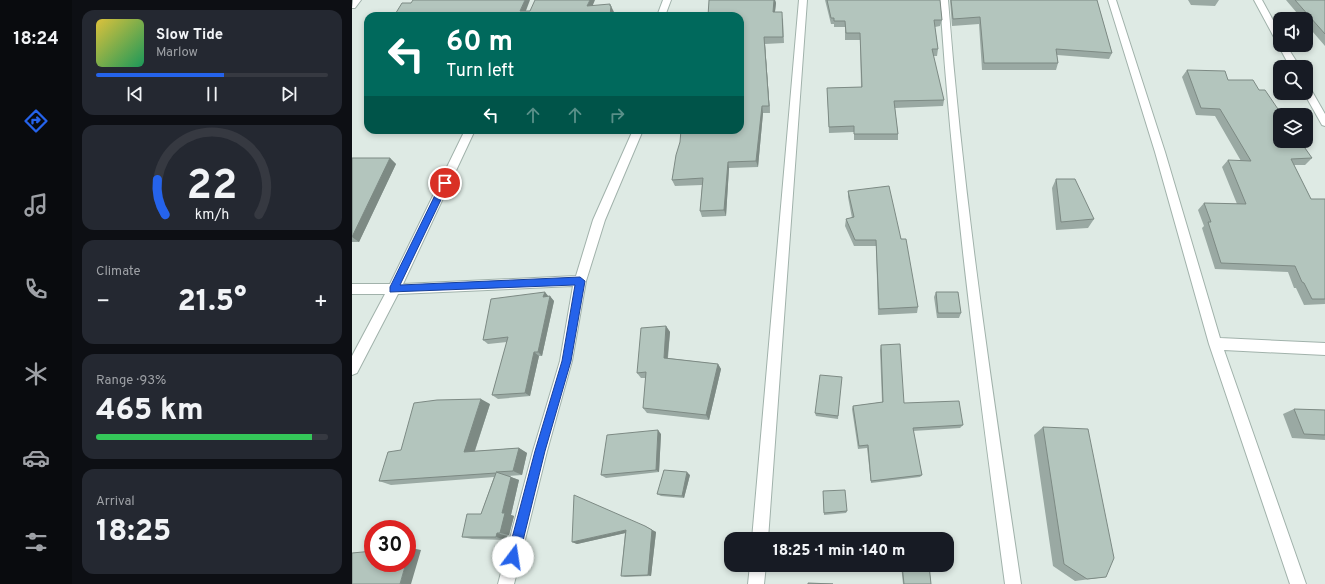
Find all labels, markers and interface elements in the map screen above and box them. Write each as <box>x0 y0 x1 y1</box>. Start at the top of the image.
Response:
map controls <box>1273 12 1313 148</box>
button: sound <box>1273 12 1313 52</box>
text: 60 m <box>446 25 513 61</box>
text: Slow Tide <box>156 26 223 45</box>
text: 18:24 <box>13 28 59 51</box>
icon: left <box>380 28 432 80</box>
text: Marlow <box>156 45 198 61</box>
text: Turn left <box>446 60 514 83</box>
button: search <box>1273 60 1313 100</box>
icon: previous <box>124 83 146 105</box>
icon: pause <box>201 83 223 105</box>
icon: next <box>278 83 300 105</box>
icon: left <box>480 104 502 126</box>
icon: ahead <box>522 104 544 126</box>
icon: ahead <box>564 104 586 126</box>
icon: right <box>606 104 628 126</box>
icon: directions <box>22 107 50 135</box>
button: layers <box>1273 108 1313 148</box>
text: 22 <box>187 161 237 214</box>
pin <box>428 166 462 200</box>
icon: arrive <box>434 172 456 194</box>
icon: music <box>22 191 50 219</box>
text: km/h <box>195 206 229 224</box>
text: Climate <box>96 264 141 280</box>
icon: phone <box>22 275 50 303</box>
text: 21.5° <box>177 284 247 321</box>
text: − <box>96 289 110 316</box>
text: + <box>314 289 328 316</box>
icon: climate <box>22 360 50 388</box>
text: Range · 93% <box>96 373 166 389</box>
text: 465 km <box>96 393 204 430</box>
icon: car <box>22 444 50 472</box>
text: Arrival <box>96 494 135 510</box>
text: 18:25 <box>96 514 171 551</box>
speed limit sign: 30 <box>364 520 416 572</box>
icon: filters <box>22 528 50 556</box>
position arrow <box>492 536 534 578</box>
text: 18:25 · 1 min · 140 m <box>773 542 905 561</box>

